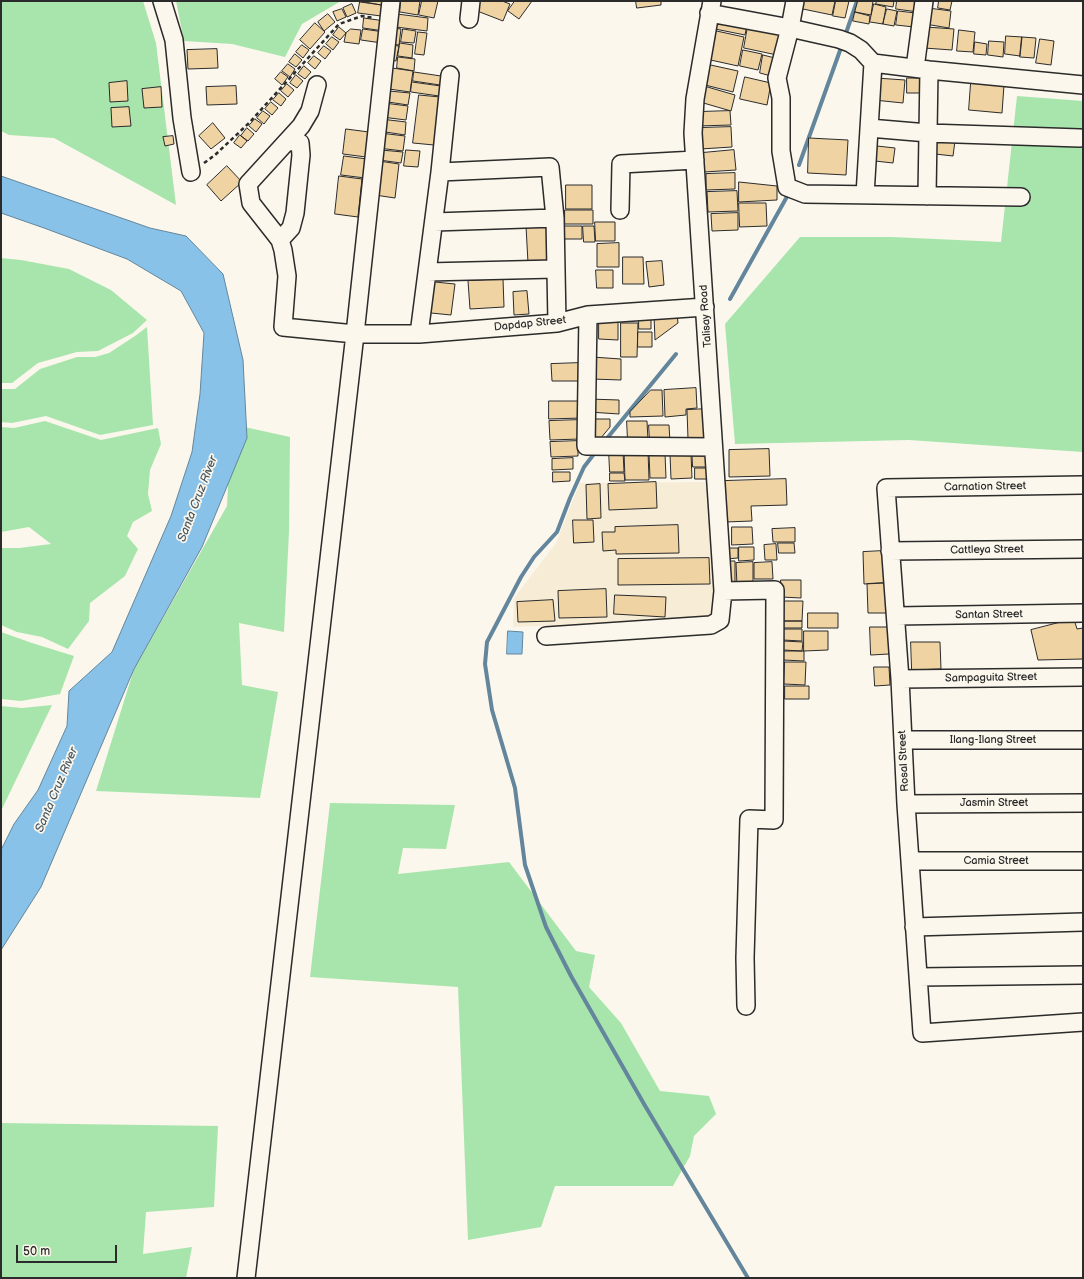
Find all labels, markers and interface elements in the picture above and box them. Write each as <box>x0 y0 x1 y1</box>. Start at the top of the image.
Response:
street label: Talisay Road <box>697 284 715 348</box>
street label: Dapdap Street <box>493 314 567 334</box>
water label: Santa Cruz River <box>175 454 221 544</box>
street label: Carnation Street <box>944 480 1026 494</box>
street label: Cattleya Street <box>950 543 1024 557</box>
street label: Santan Street <box>955 608 1023 622</box>
street label: Sampaguita Street <box>945 671 1037 685</box>
street label: Rosal Street <box>896 730 912 792</box>
street label: Ilang-Ilang Street <box>950 733 1036 747</box>
water label: Santa Cruz River <box>33 745 81 835</box>
street label: Jasmin Street <box>960 796 1028 810</box>
street label: Camia Street <box>963 854 1029 868</box>
scale bar <box>18 1237 119 1263</box>
text: 50 m <box>23 1244 50 1259</box>

